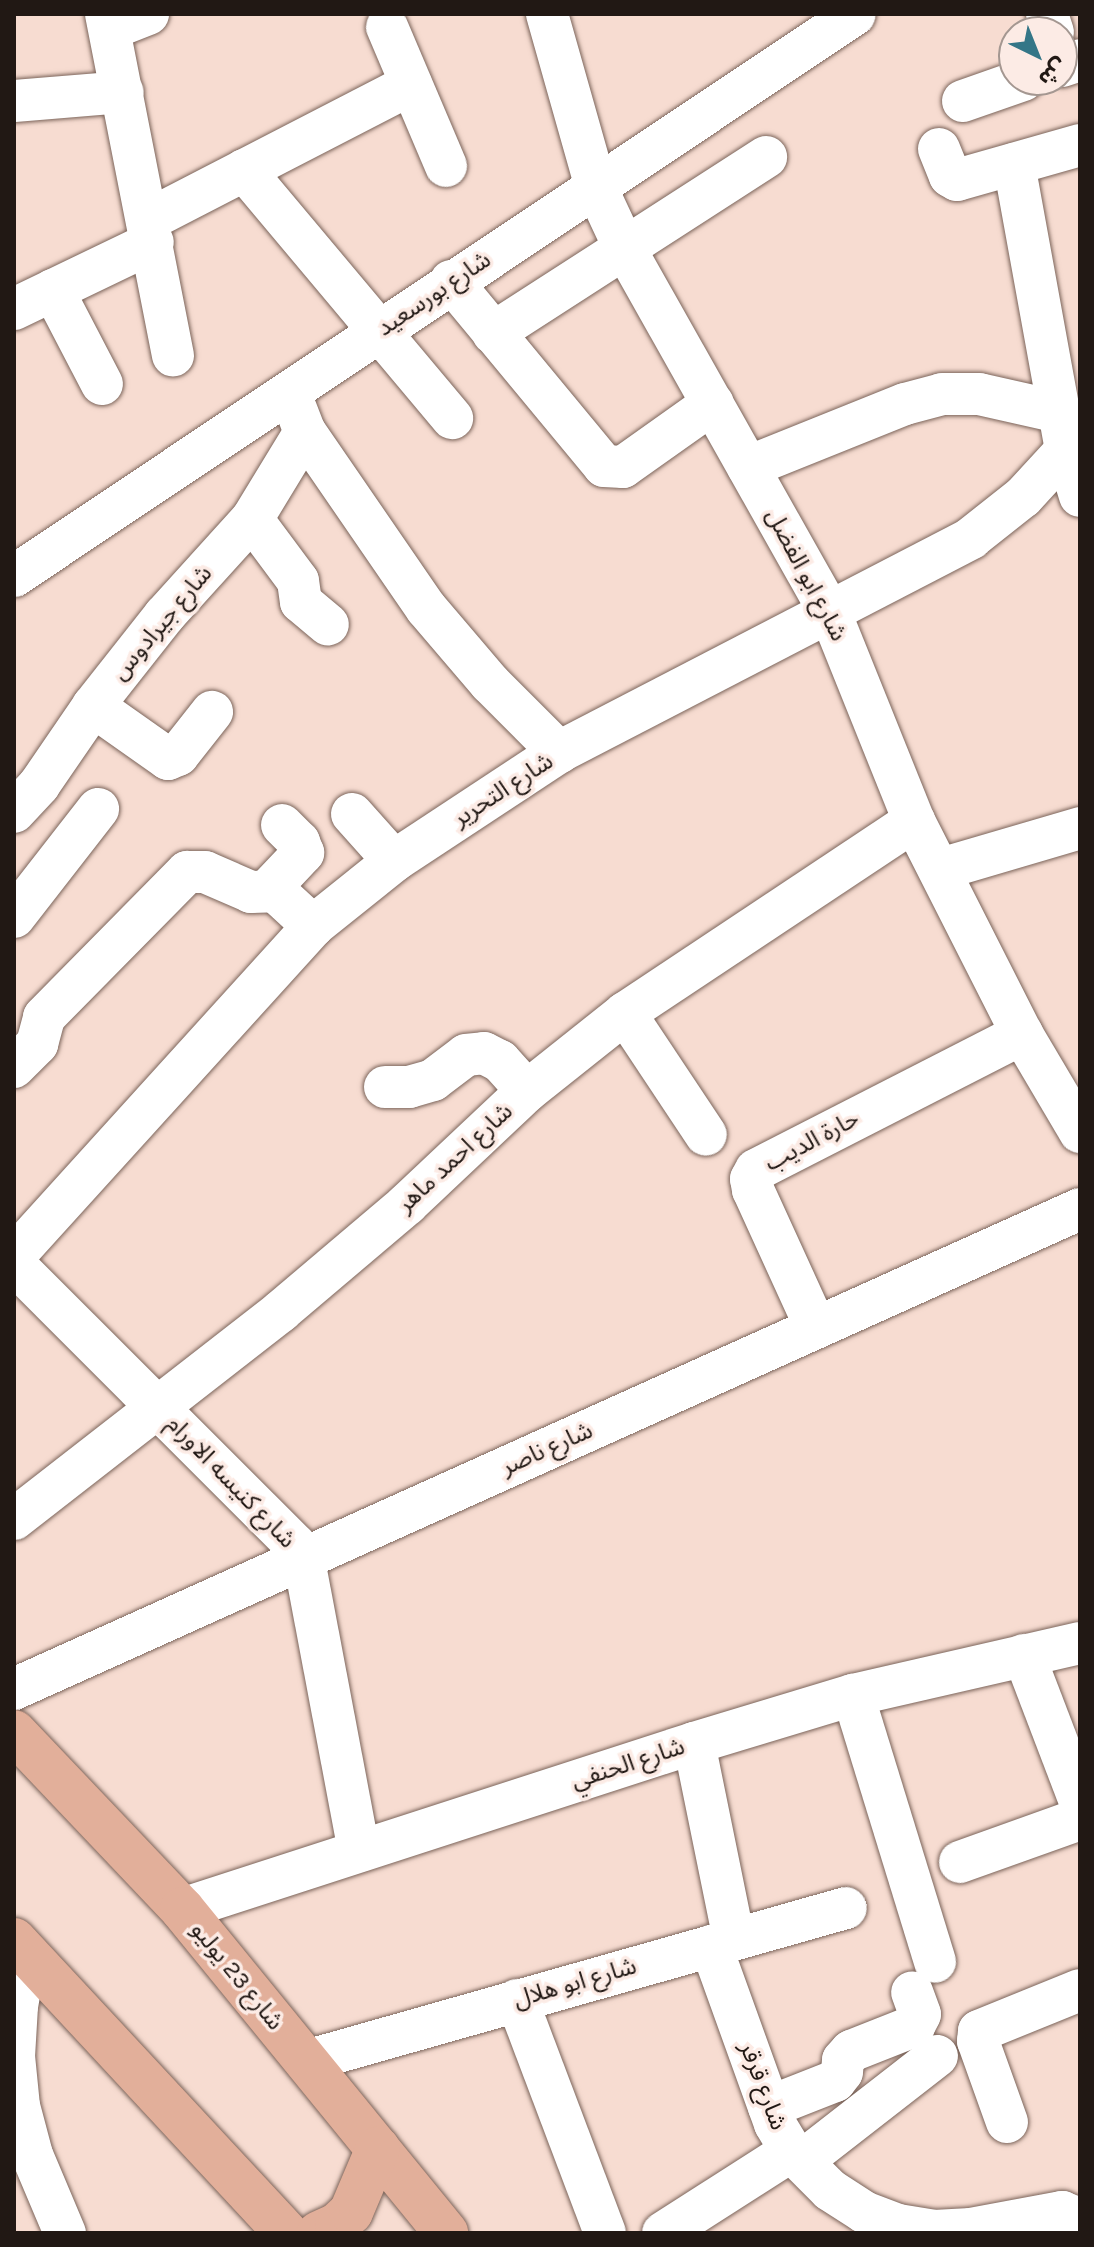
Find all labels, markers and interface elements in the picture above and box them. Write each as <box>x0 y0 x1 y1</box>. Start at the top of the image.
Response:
north arrow <box>998 16 1078 96</box>
text: ش <box>1033 52 1073 92</box>
street label: شارع بورسعيد <box>371 245 497 343</box>
street label: شارع ابو الفضل <box>759 504 853 646</box>
street label: شارع جيرادوس <box>106 560 218 686</box>
street label: شارع التحرير <box>447 747 559 833</box>
street label: شارع احمد ماهر <box>391 1097 519 1219</box>
street label: حارة الديب <box>760 1104 864 1178</box>
street label: شارع كنيسه الاورام <box>160 1410 302 1554</box>
street label: شارع ناصر <box>497 1416 597 1482</box>
street label: شارع الحنفي <box>568 1732 688 1796</box>
street label: شارع 23 يوليو <box>185 1916 289 2036</box>
street label: شارع ابو هلال <box>510 1952 640 2014</box>
street label: شارع قرقر <box>733 2038 793 2134</box>

